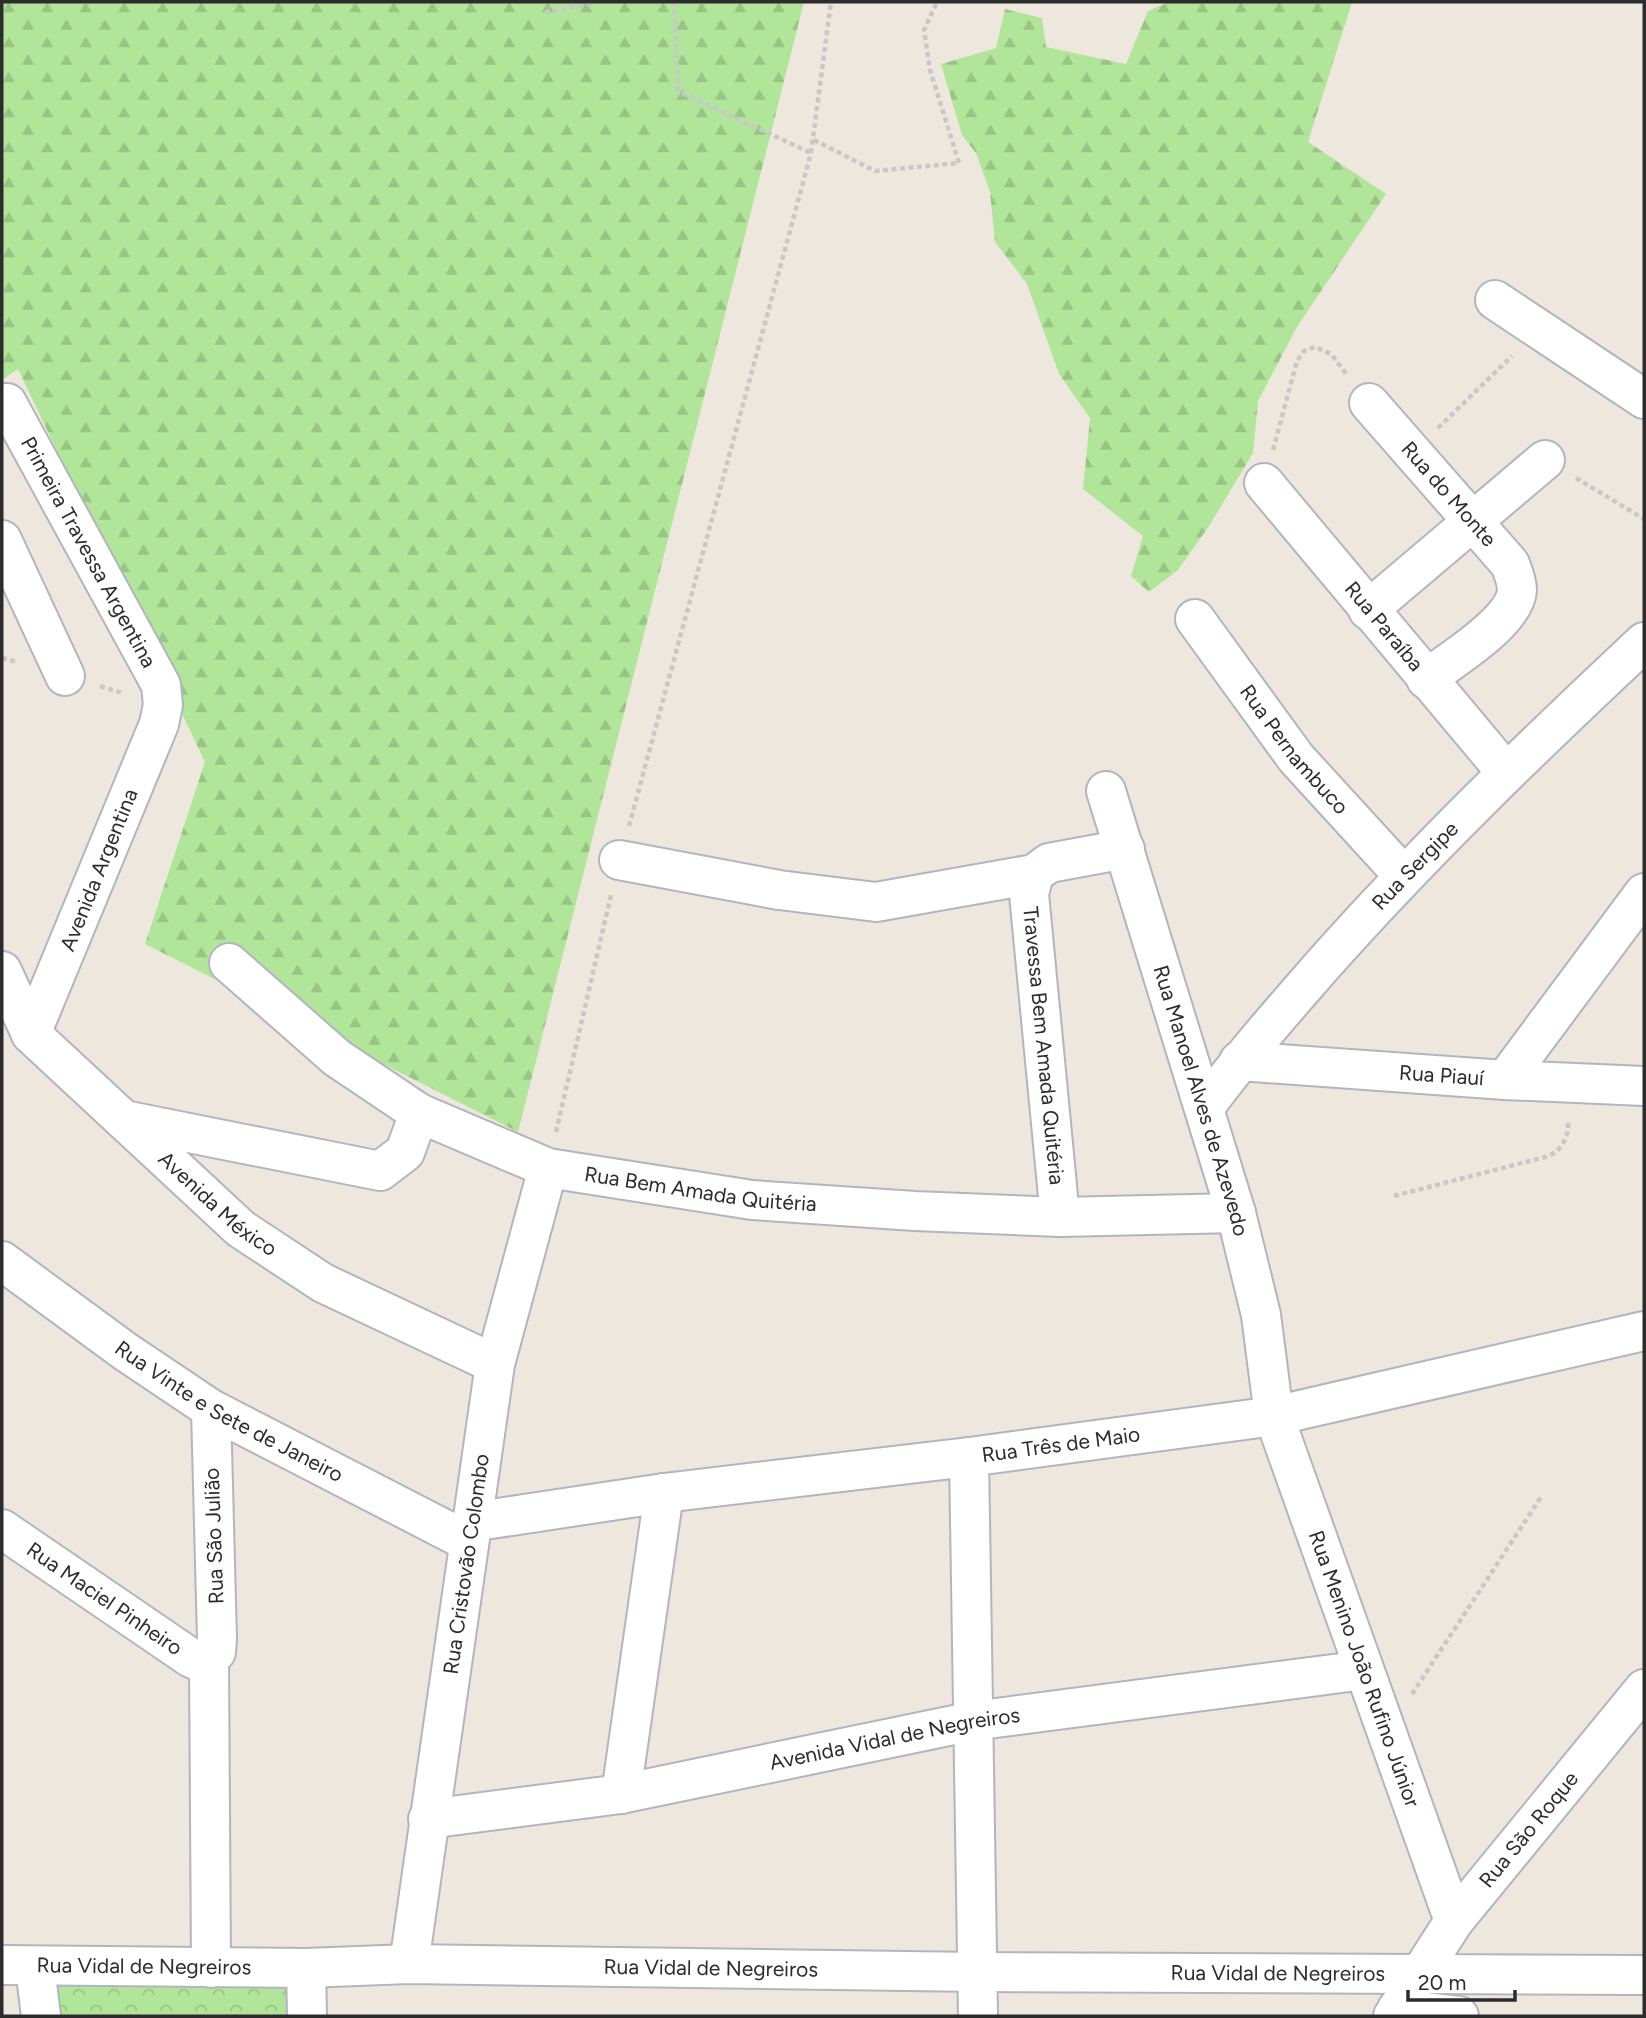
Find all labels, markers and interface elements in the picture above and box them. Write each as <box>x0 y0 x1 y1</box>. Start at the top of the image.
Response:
street label: Primeira Travessa Argentina <box>16 432 162 672</box>
street label: Rua do Monte <box>1396 436 1502 551</box>
street label: Rua Paraíba <box>1340 576 1429 676</box>
street label: Rua Pernambuco <box>1235 680 1354 819</box>
street label: Avenida Argentina <box>55 785 143 955</box>
street label: Rua Sergipe <box>1366 816 1463 915</box>
street label: Travessa Bem Amada Quitéria <box>1018 905 1070 1186</box>
street label: Rua Manoel Alves de Azevedo <box>1148 962 1254 1239</box>
street label: Rua Piauí <box>1398 1059 1486 1091</box>
street label: Avenida México <box>154 1146 282 1261</box>
street label: Rua Bem Amada Quitéria <box>583 1161 818 1216</box>
street label: Rua Vinte e Sete de Janeiro <box>110 1335 347 1487</box>
street label: Rua Três de Maio <box>980 1421 1142 1467</box>
street label: Rua Cristovão Colombo <box>438 1452 494 1676</box>
street label: Rua São Julião <box>199 1467 228 1605</box>
street label: Rua Menino João Rufino Júnior <box>1304 1527 1425 1810</box>
street label: Rua Maciel Pinheiro <box>22 1537 187 1660</box>
street label: Avenida Vidal de Negreiros <box>767 1702 1021 1775</box>
street label: Rua São Roque <box>1474 1766 1583 1892</box>
street label: Rua Vidal de Negreiros <box>37 1952 251 1979</box>
street label: Rua Vidal de Negreiros <box>603 1954 818 1982</box>
scale bar <box>1408 1958 1515 2002</box>
street label: Rua Vidal de Negreiros <box>1170 1960 1385 1986</box>
text: 20 m <box>1418 1970 1466 1995</box>

